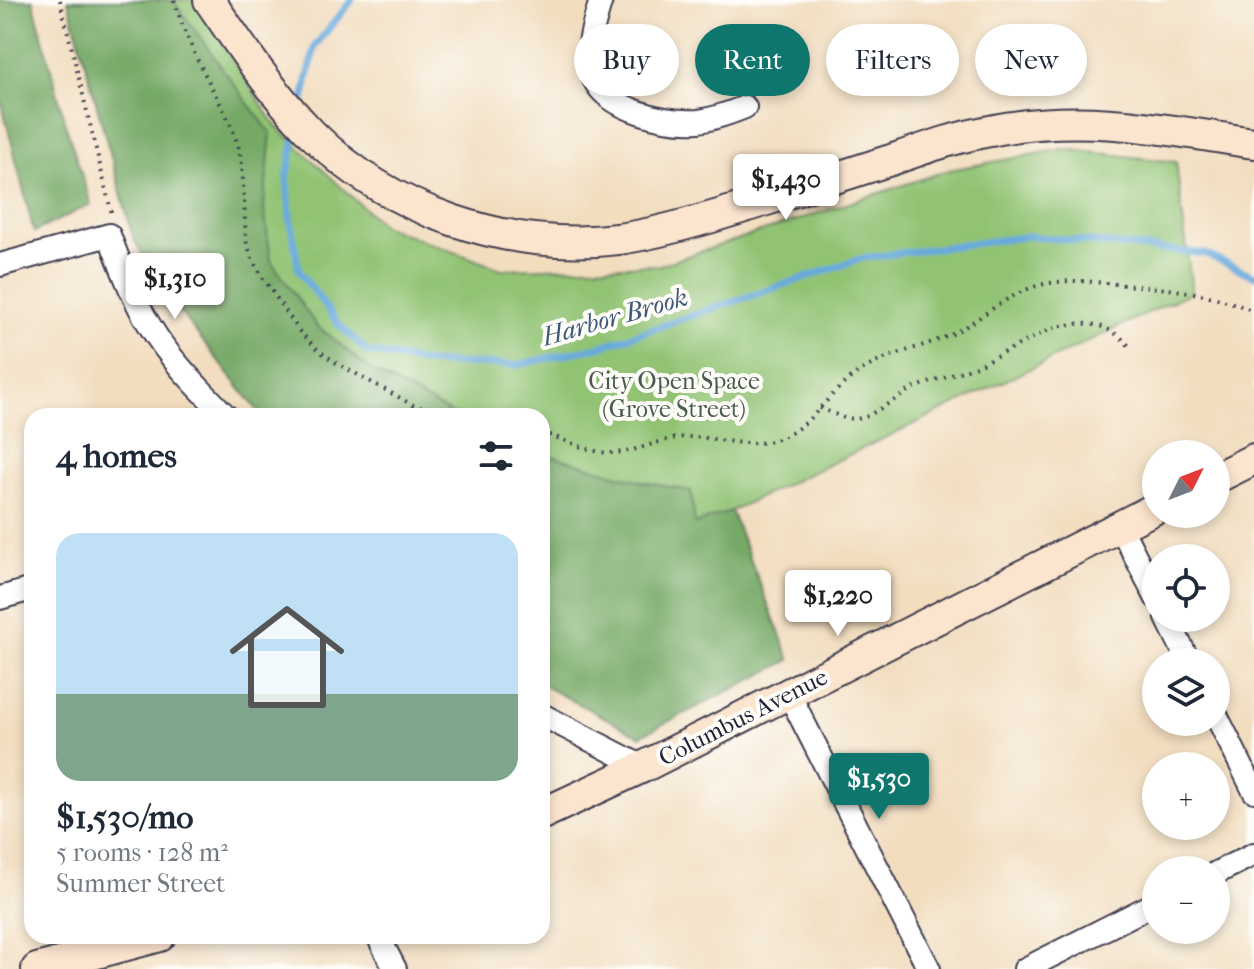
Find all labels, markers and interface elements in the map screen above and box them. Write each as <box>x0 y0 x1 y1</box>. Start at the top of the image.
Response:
chip: Buy <box>574 24 679 96</box>
chip: Rent <box>695 24 810 96</box>
chip: Filters <box>826 24 959 96</box>
chip: New <box>975 24 1087 96</box>
pin: $1,430 <box>721 154 851 222</box>
text: $1,430 <box>751 164 821 195</box>
pin: $1,310 <box>110 253 240 321</box>
text: $1,310 <box>144 263 206 294</box>
water label: Harbor Brook <box>538 281 691 353</box>
park label: City Open Space (Grove Street) <box>588 367 760 423</box>
icon: filters <box>474 434 518 478</box>
text: 4 homes <box>56 436 177 476</box>
north arrow <box>1142 440 1230 528</box>
map controls <box>1142 440 1230 944</box>
button: locate <box>1142 544 1230 632</box>
pin: $1,220 <box>773 570 903 638</box>
text: $1,220 <box>803 580 873 611</box>
icon: home <box>215 585 359 729</box>
button: layers <box>1142 648 1230 736</box>
street label: Columbus Avenue <box>654 662 832 772</box>
button: + <box>1142 752 1230 840</box>
pin: $1,530 <box>814 753 944 821</box>
text: $1,530 <box>847 763 911 794</box>
text: $1,530/mo <box>56 797 194 837</box>
text: 5 rooms · 128 m² <box>56 837 228 868</box>
button: − <box>1142 856 1230 944</box>
text: Summer Street <box>56 868 225 899</box>

